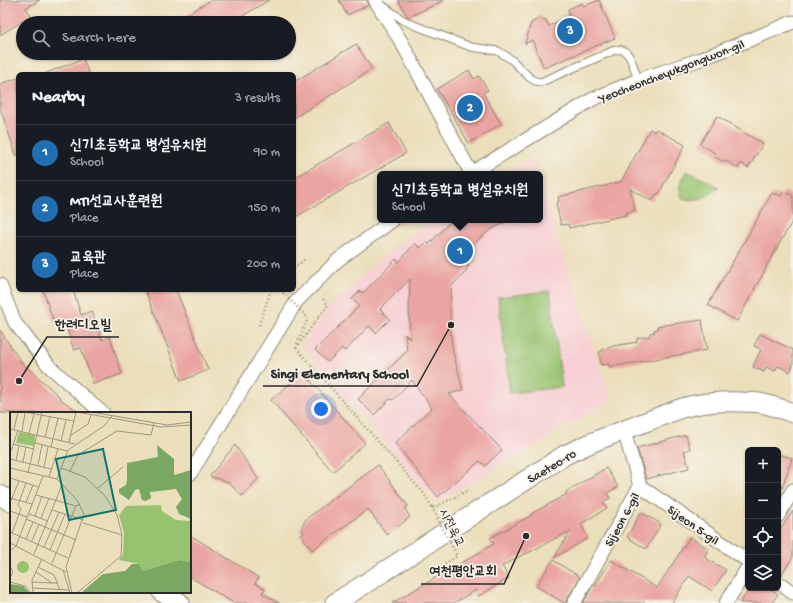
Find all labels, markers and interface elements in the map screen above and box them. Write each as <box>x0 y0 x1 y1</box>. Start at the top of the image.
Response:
search box <box>16 16 296 60</box>
pin: 3 <box>557 16 583 46</box>
icon: search <box>30 27 52 49</box>
text: Search here <box>62 29 136 47</box>
street label: Yeocheoncheyukgongwon-gil <box>596 38 747 107</box>
text: Nearby <box>32 88 85 108</box>
text: 3 results <box>235 91 280 106</box>
pin: 2 <box>457 93 483 123</box>
text: 신기초등학교 병설유치원 <box>70 137 206 155</box>
text: 1 <box>42 145 48 160</box>
text: 90 m <box>254 145 280 160</box>
text: School <box>70 155 104 170</box>
popup <box>377 171 543 223</box>
text: 신기초등학교 병설유치원 <box>392 182 528 200</box>
text: MTI선교사훈련원 <box>70 193 162 211</box>
text: School <box>392 200 426 215</box>
text: 2 <box>42 201 48 216</box>
text: 150 m <box>248 201 280 216</box>
text: Place <box>70 211 98 226</box>
pin: 1 <box>447 236 473 266</box>
text: 교육관 <box>70 249 106 267</box>
text: 3 <box>42 257 48 272</box>
text: 200 m <box>247 257 280 272</box>
text: Place <box>70 267 98 282</box>
callout: 한려디오빌 <box>47 311 119 337</box>
text: 한려디오빌 <box>54 318 112 335</box>
callout: Singi Elementary School <box>263 360 417 386</box>
text: Singi Elementary School <box>271 367 409 384</box>
your location <box>311 399 331 419</box>
inset map <box>10 412 191 593</box>
street label: Saeteo-ro <box>525 447 580 488</box>
map controls <box>745 447 781 591</box>
button: + <box>745 447 781 483</box>
button: − <box>745 483 781 519</box>
street label: Sijeon 6-gil <box>602 491 644 550</box>
street label: Sijeon 5-gil <box>664 503 721 549</box>
street label: 시전육교 <box>435 506 467 550</box>
button: locate <box>745 519 781 555</box>
button: layers <box>745 555 781 591</box>
callout: 여천평안교회 <box>421 558 504 584</box>
text: 여천평안교회 <box>429 564 497 581</box>

